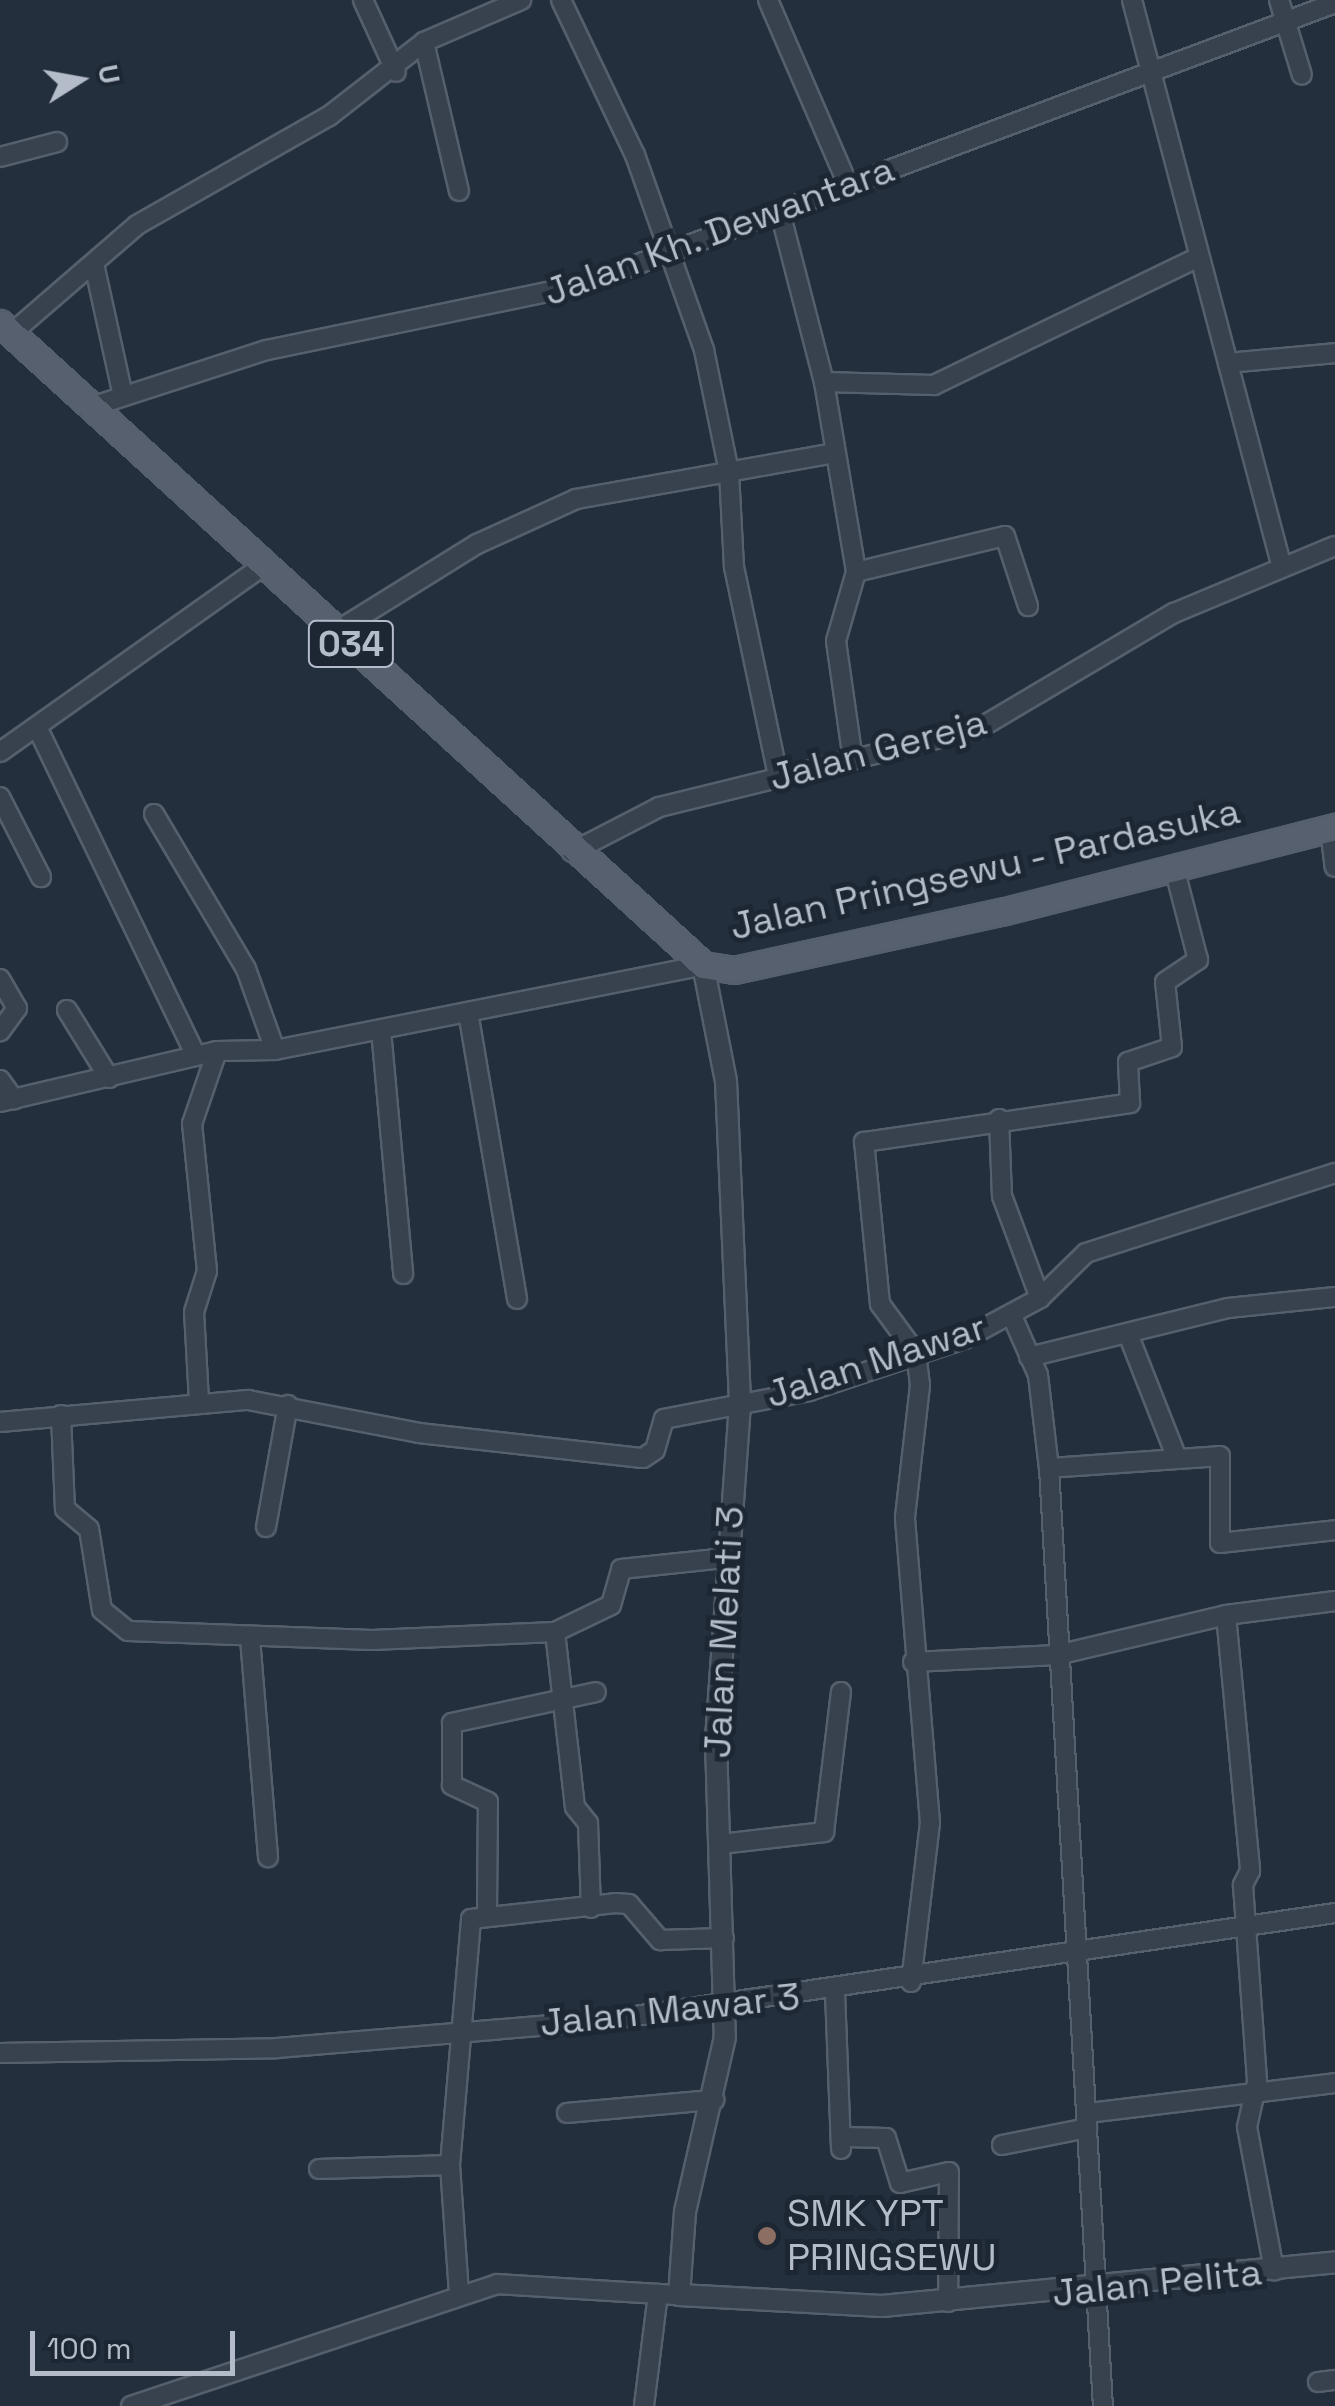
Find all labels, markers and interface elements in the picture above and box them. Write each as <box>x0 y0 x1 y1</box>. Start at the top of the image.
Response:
north arrow <box>30 30 130 130</box>
text: U <box>90 62 129 87</box>
street label: Jalan Kh. Dewantara <box>537 146 901 316</box>
road number: 034 <box>306 614 396 674</box>
street label: Jalan Gereja <box>765 699 991 801</box>
street label: Jalan Pringsewu - Pardasuka <box>725 788 1245 950</box>
street label: Jalan Mawar <box>760 1304 992 1418</box>
street label: Jalan Melati 3 <box>695 1505 753 1759</box>
street label: Jalan Mawar 3 <box>538 1974 802 2046</box>
place label: SMK YPT PRINGSEWU <box>787 2191 997 2280</box>
marker: SMK YPT PRINGSEWU <box>756 2225 778 2247</box>
street label: Jalan Pelita <box>1050 2249 1264 2317</box>
scale bar <box>35 2311 240 2373</box>
text: 100 m <box>47 2329 132 2368</box>

